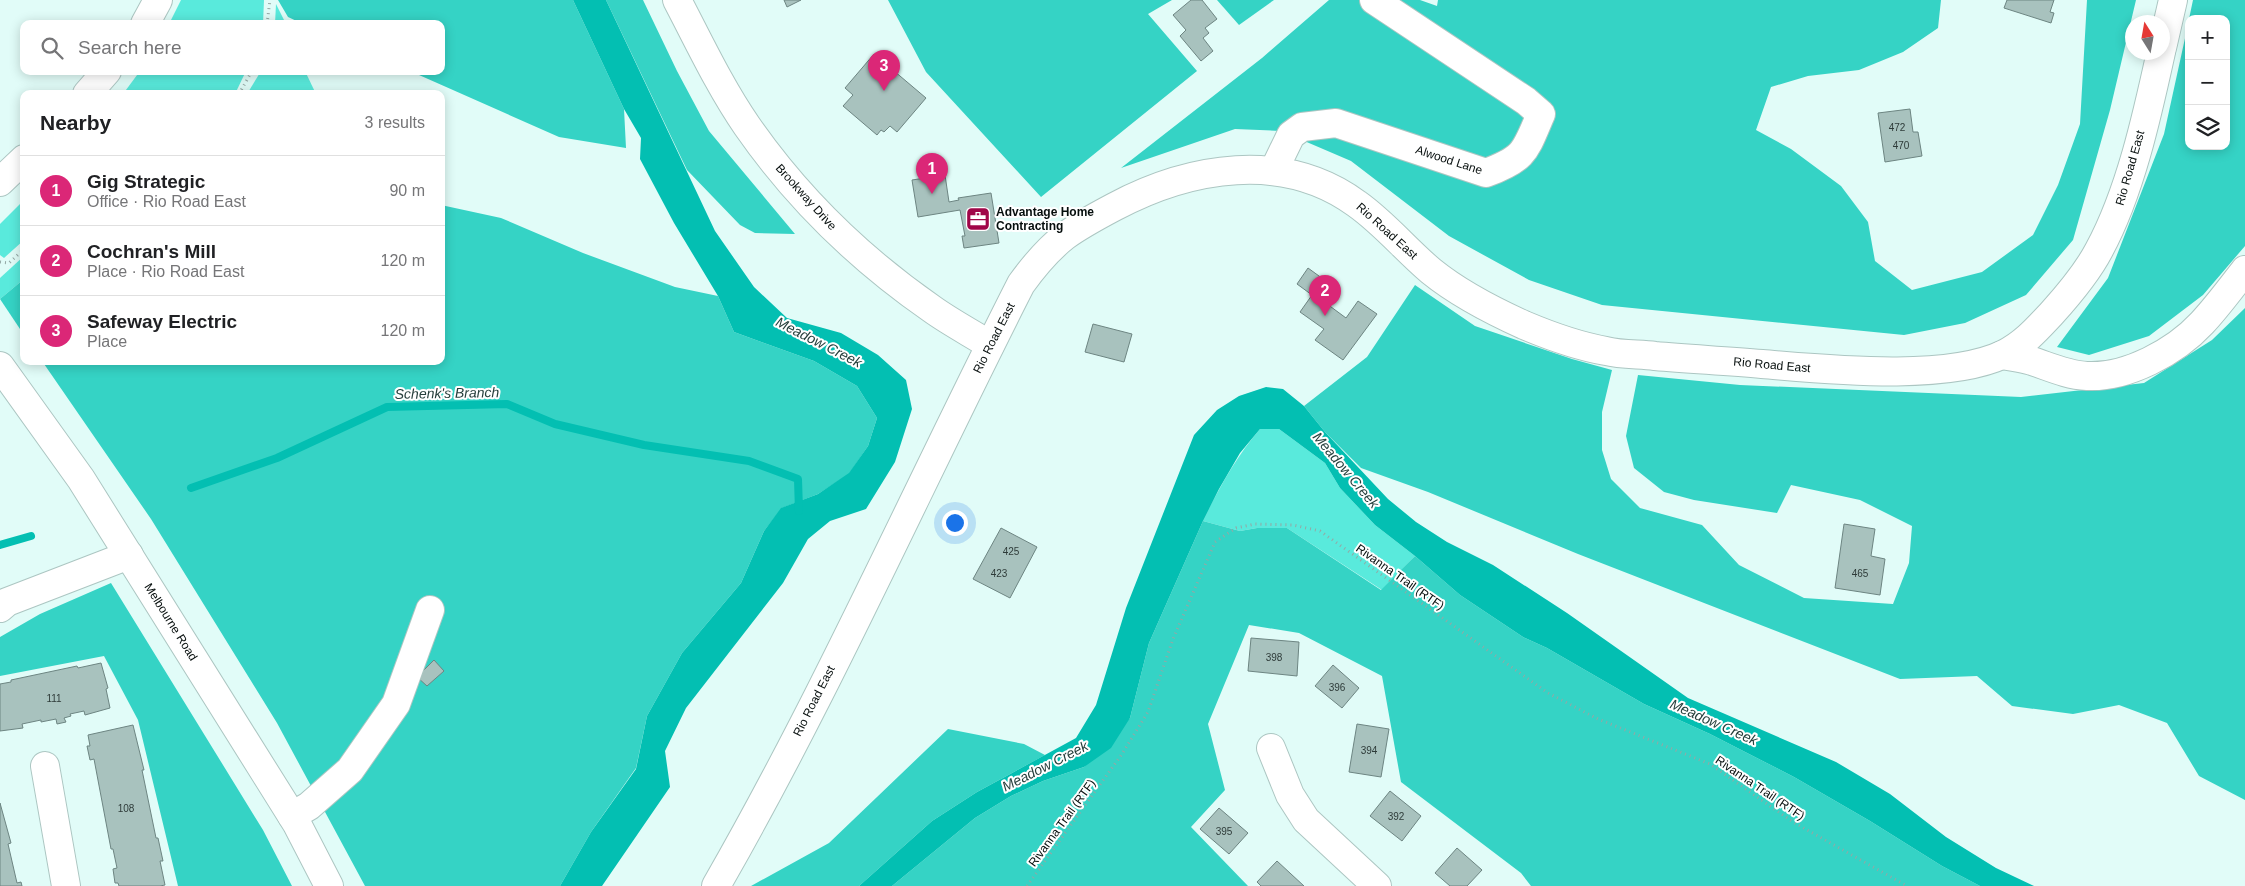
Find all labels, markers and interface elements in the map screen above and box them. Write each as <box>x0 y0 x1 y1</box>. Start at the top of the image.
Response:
north arrow <box>2125 15 2170 60</box>
map controls <box>2185 15 2230 150</box>
button: + <box>2185 15 2230 60</box>
search box <box>20 20 445 75</box>
icon: search <box>38 34 66 62</box>
text: Search here <box>78 37 182 58</box>
pin: 3 <box>868 50 900 91</box>
button: − <box>2185 60 2230 105</box>
button: layers <box>2185 105 2230 150</box>
text: Nearby <box>40 111 111 134</box>
text: 3 results <box>365 114 425 131</box>
house number: 472 <box>1889 122 1906 133</box>
street label: Rio Road East <box>2113 128 2148 207</box>
house number: 470 <box>1893 140 1910 151</box>
street label: Alwood Lane <box>1414 143 1484 177</box>
pin: 1 <box>916 153 948 194</box>
street label: Brookway Drive <box>773 161 840 233</box>
text: Gig Strategic <box>87 171 205 192</box>
text: 1 <box>52 182 60 199</box>
text: 90 m <box>389 182 425 199</box>
text: Office · Rio Road East <box>87 193 246 210</box>
street label: Rio Road East <box>1354 200 1421 263</box>
place label: Advantage Home Contracting <box>996 205 1094 233</box>
office icon: Advantage Home Contracting <box>965 206 991 232</box>
text: Cochran's Mill <box>87 241 216 262</box>
text: 2 <box>52 252 60 269</box>
text: 120 m <box>381 252 425 269</box>
text: Place · Rio Road East <box>87 263 244 280</box>
pin: 2 <box>1309 275 1341 316</box>
street label: Rio Road East <box>970 300 1018 376</box>
text: Safeway Electric <box>87 311 237 332</box>
water label: Meadow Creek <box>773 313 865 371</box>
text: 3 <box>52 322 60 339</box>
text: 120 m <box>381 322 425 339</box>
text: Place <box>87 333 127 350</box>
street label: Rio Road East <box>1733 355 1812 375</box>
water label: Schenk's Branch <box>395 384 500 402</box>
water label: Meadow Creek <box>1310 429 1383 512</box>
your location <box>942 510 968 536</box>
street label: Rivanna Trail (RTF) <box>1353 541 1447 613</box>
house number: 425 <box>1003 546 1020 557</box>
house number: 423 <box>991 568 1008 579</box>
house number: 465 <box>1852 568 1869 579</box>
street label: Melbourne Road <box>142 581 200 663</box>
house number: 398 <box>1266 652 1283 663</box>
street label: Rio Road East <box>790 663 838 739</box>
house number: 396 <box>1329 682 1346 693</box>
house number: 111 <box>46 693 62 704</box>
water label: Meadow Creek <box>1668 696 1761 749</box>
water label: Meadow Creek <box>999 737 1091 795</box>
house number: 394 <box>1361 745 1378 756</box>
street label: Rivanna Trail (RTF) <box>1713 753 1807 823</box>
street label: Rivanna Trail (RTF) <box>1026 777 1098 869</box>
house number: 108 <box>118 803 135 814</box>
house number: 392 <box>1388 811 1405 822</box>
house number: 395 <box>1216 826 1233 837</box>

